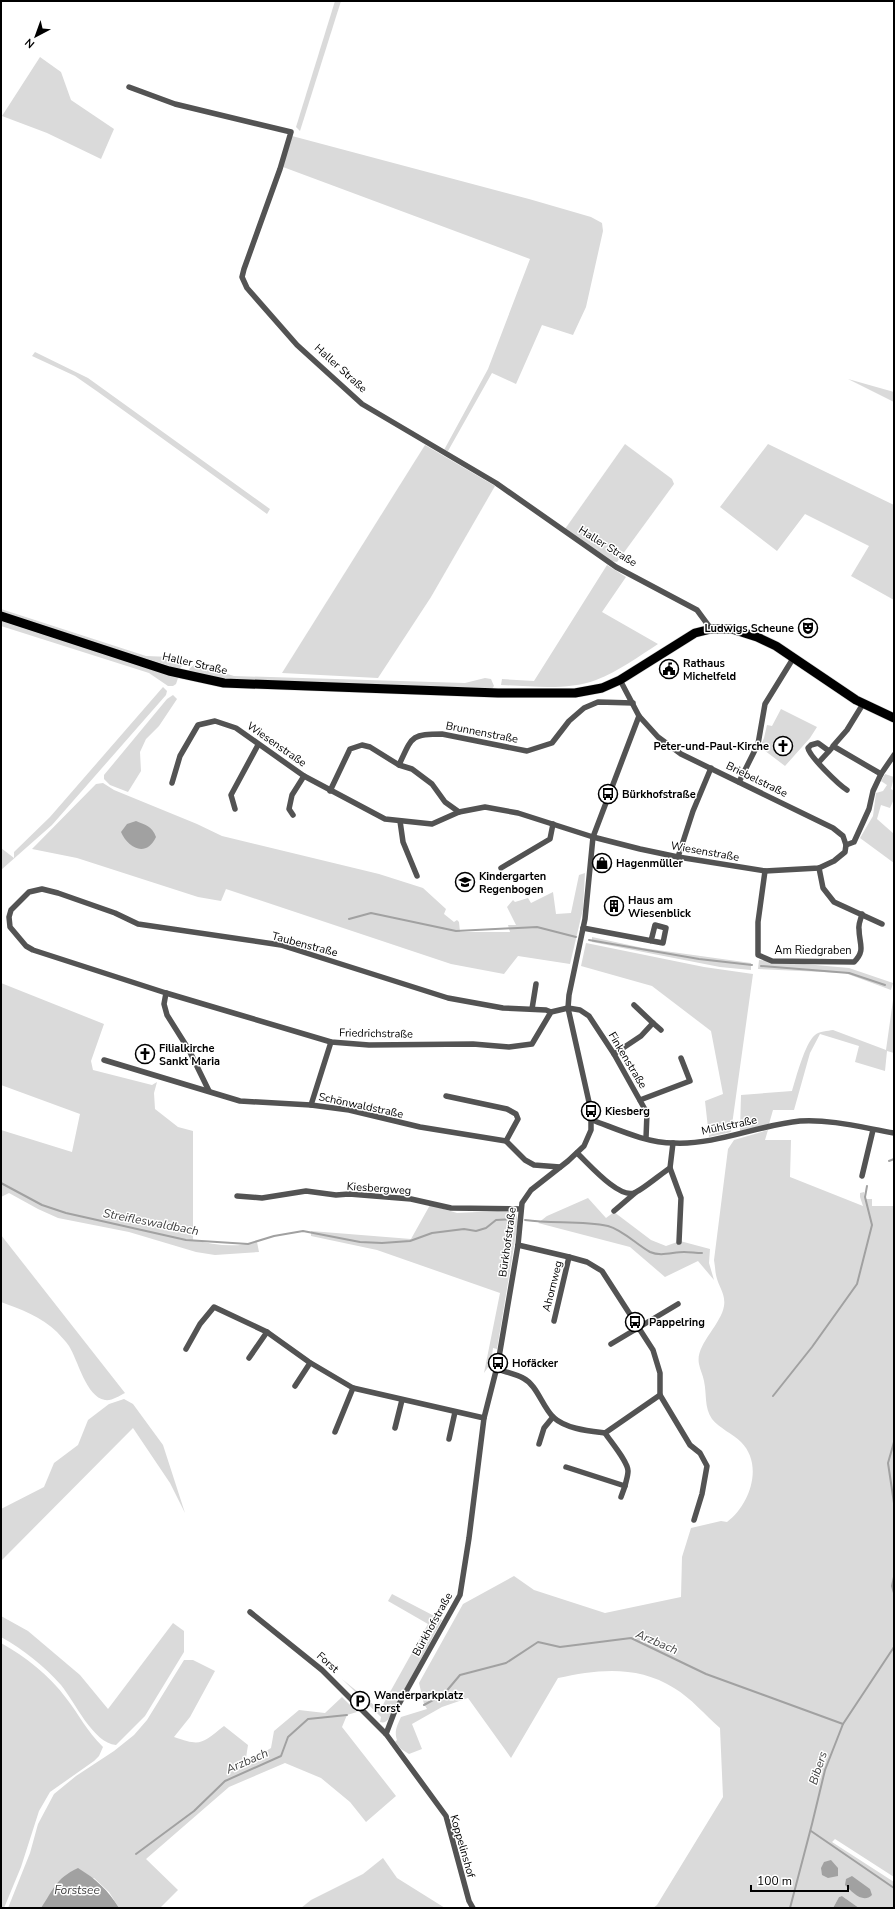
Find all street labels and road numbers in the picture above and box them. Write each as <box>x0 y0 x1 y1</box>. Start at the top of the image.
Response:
street label: Haller Straße <box>311 341 370 396</box>
street label: Haller Straße <box>576 523 640 570</box>
street label: Haller Straße <box>161 649 229 678</box>
street label: Wiesenstraße <box>244 718 310 771</box>
street label: Brunnenstraße <box>444 718 520 747</box>
street label: Briebelstraße <box>724 758 790 801</box>
street label: Wiesenstraße <box>669 838 740 865</box>
street label: Taubenstraße <box>270 928 340 961</box>
street label: Am Riedgraben <box>774 943 852 958</box>
street label: Friedrichstraße <box>339 1025 413 1042</box>
street label: Finkenstraße <box>605 1029 650 1092</box>
street label: Schönwaldstraße <box>317 1089 405 1122</box>
street label: Mühlstraße <box>700 1112 758 1139</box>
street label: Kiesbergweg <box>346 1179 412 1198</box>
street label: Bürkhofstraße <box>495 1206 520 1278</box>
street label: Ahornweg <box>539 1259 566 1313</box>
street label: Bürkhofstraße <box>409 1590 456 1659</box>
street label: Forst <box>313 1648 342 1676</box>
street label: Koppelinshof <box>446 1813 479 1880</box>

